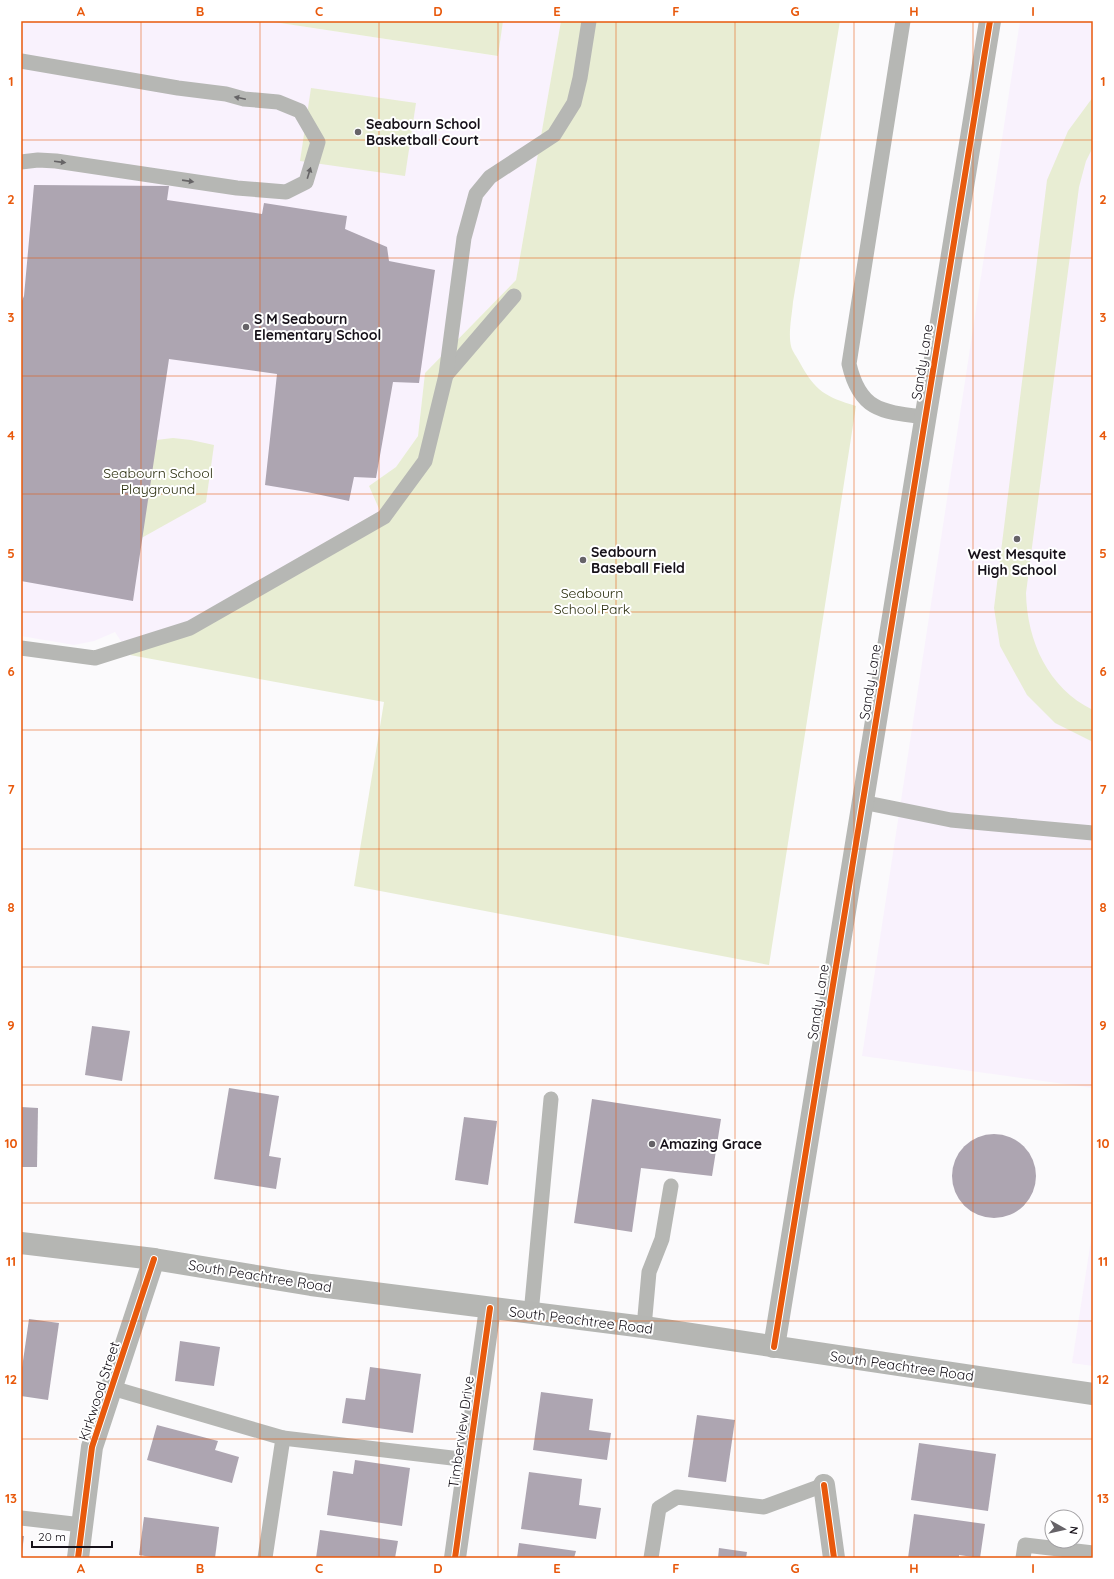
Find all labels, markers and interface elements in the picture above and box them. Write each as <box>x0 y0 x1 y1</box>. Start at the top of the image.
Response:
text: A <box>77 3 86 19</box>
text: B <box>196 3 204 19</box>
text: C <box>315 3 323 19</box>
text: D <box>433 3 443 19</box>
text: E <box>553 3 561 19</box>
text: F <box>672 3 680 19</box>
text: G <box>790 3 800 19</box>
text: H <box>909 3 919 19</box>
text: I <box>1031 3 1035 19</box>
text: 1 <box>8 73 14 89</box>
text: 1 <box>1100 73 1106 89</box>
one-way arrow <box>234 94 247 100</box>
place label: Seabourn School Basketball Court <box>366 115 481 149</box>
marker: Seabourn School Basketball Court <box>353 127 363 137</box>
one-way arrow <box>54 159 66 165</box>
one-way arrow <box>306 166 312 178</box>
one-way arrow <box>182 178 195 184</box>
text: 2 <box>7 191 15 207</box>
text: 2 <box>1099 191 1107 207</box>
text: 3 <box>8 309 15 325</box>
text: 3 <box>1100 309 1107 325</box>
place label: S M Seabourn Elementary School <box>254 310 381 344</box>
marker: S M Seabourn Elementary School <box>241 322 251 332</box>
street label: Sandy Lane <box>907 323 937 401</box>
text: 4 <box>7 427 15 443</box>
text: 4 <box>1099 427 1107 443</box>
park label: Seabourn School Playground <box>103 464 213 498</box>
marker: West Mesquite High School <box>1012 534 1022 544</box>
place label: Seabourn Baseball Field <box>591 543 685 577</box>
text: 5 <box>7 545 15 561</box>
place label: West Mesquite High School <box>968 545 1066 579</box>
text: 5 <box>1099 545 1107 561</box>
marker: Seabourn Baseball Field <box>578 555 588 565</box>
park label: Seabourn School Park <box>554 584 630 618</box>
street label: Sandy Lane <box>855 643 885 721</box>
text: 6 <box>7 663 15 679</box>
text: 6 <box>1099 663 1107 679</box>
text: 7 <box>7 781 15 797</box>
text: 7 <box>1099 781 1107 797</box>
text: 8 <box>7 899 15 915</box>
text: 8 <box>1099 899 1107 915</box>
street label: Sandy Lane <box>803 963 833 1041</box>
text: 9 <box>7 1017 15 1033</box>
text: 9 <box>1099 1017 1107 1033</box>
text: 10 <box>4 1135 18 1151</box>
place label: Amazing Grace <box>660 1135 762 1153</box>
text: 10 <box>1096 1135 1110 1151</box>
marker: Amazing Grace <box>647 1139 657 1149</box>
text: 11 <box>6 1253 16 1269</box>
text: 11 <box>1098 1253 1108 1269</box>
street label: South Peachtree Road <box>187 1256 333 1296</box>
street label: South Peachtree Road <box>508 1302 654 1338</box>
street label: Kirkwood Street <box>74 1339 124 1443</box>
street label: South Peachtree Road <box>829 1347 975 1385</box>
text: 12 <box>5 1371 17 1387</box>
text: 12 <box>1097 1371 1109 1387</box>
street label: Timberview Drive <box>444 1375 478 1489</box>
text: 13 <box>5 1490 17 1506</box>
text: 13 <box>1097 1490 1109 1506</box>
north arrow <box>1044 1509 1084 1549</box>
scale bar <box>32 1523 112 1549</box>
text: N <box>1066 1525 1081 1535</box>
text: 20 m <box>38 1529 66 1544</box>
text: A <box>77 1560 86 1576</box>
text: B <box>196 1560 204 1576</box>
text: C <box>315 1560 323 1576</box>
text: D <box>433 1560 443 1576</box>
text: E <box>553 1560 561 1576</box>
text: F <box>672 1560 680 1576</box>
text: G <box>790 1560 800 1576</box>
text: H <box>909 1560 919 1576</box>
text: I <box>1031 1560 1035 1576</box>

